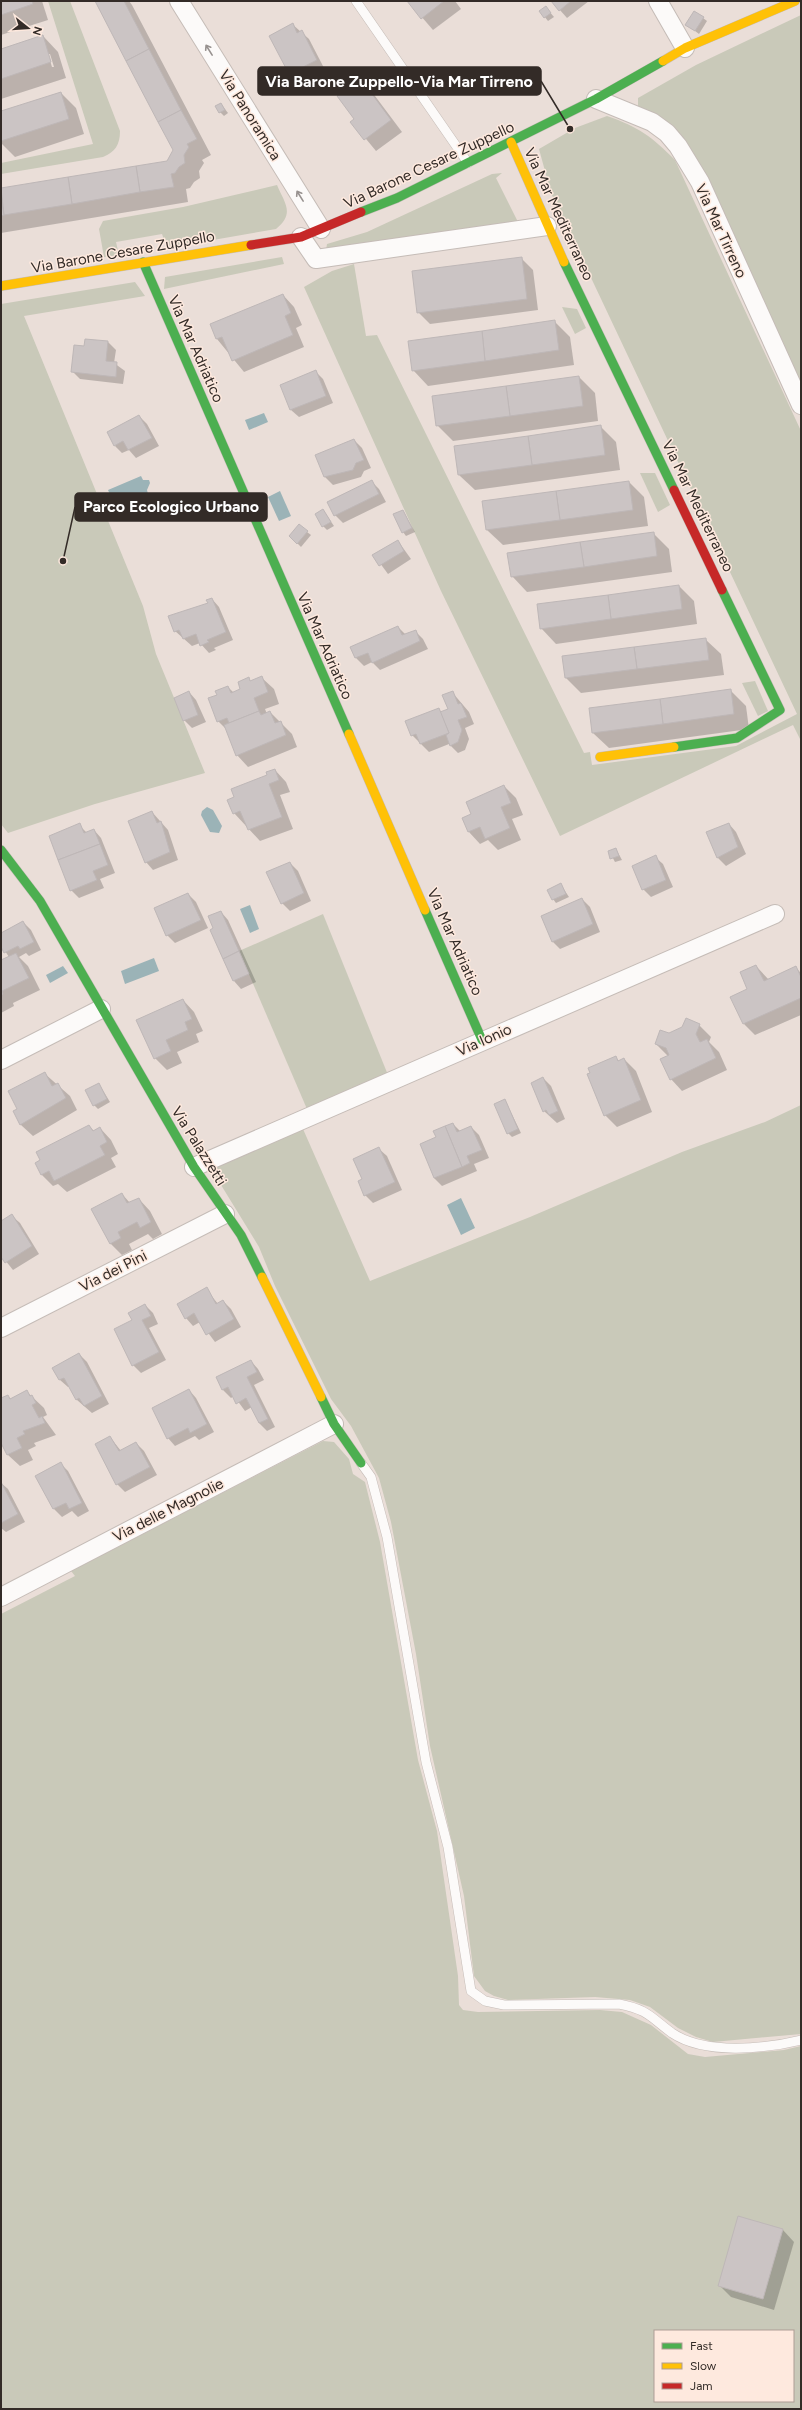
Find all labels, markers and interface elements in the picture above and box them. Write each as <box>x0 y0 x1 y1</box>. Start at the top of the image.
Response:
north arrow <box>8 8 48 48</box>
text: N <box>30 25 45 37</box>
one-way arrow <box>205 45 213 56</box>
street label: Via Panoramica <box>215 66 285 164</box>
callout: Via Barone Zuppello-Via Mar Tirreno <box>258 67 541 95</box>
text: Via Barone Zuppello-Via Mar Tirreno <box>265 72 533 91</box>
street label: Via Barone Cesare Zuppello <box>341 117 517 212</box>
street label: Via Mar Mediterraneo <box>520 145 598 283</box>
street label: Via Mar Tirreno <box>691 181 751 281</box>
one-way arrow <box>296 191 304 202</box>
street label: Via Barone Cesare Zuppello <box>30 227 216 277</box>
street label: Via Mar Adriatico <box>164 293 228 406</box>
street label: Via Mar Mediterraneo <box>658 437 738 575</box>
callout: Parco Ecologico Urbano <box>75 493 267 521</box>
text: Parco Ecologico Urbano <box>83 497 259 516</box>
street label: Via Mar Adriatico <box>293 590 357 703</box>
street label: Via Mar Adriatico <box>423 886 487 999</box>
street label: Via Ionio <box>454 1020 515 1060</box>
street label: Via Palazzetti <box>167 1103 231 1189</box>
street label: Via dei Pini <box>76 1246 150 1296</box>
street label: Via delle Magnolie <box>110 1474 226 1546</box>
legend <box>654 2330 794 2402</box>
text: Fast <box>690 2339 713 2353</box>
text: Slow <box>690 2359 717 2373</box>
text: Jam <box>690 2379 713 2393</box>

